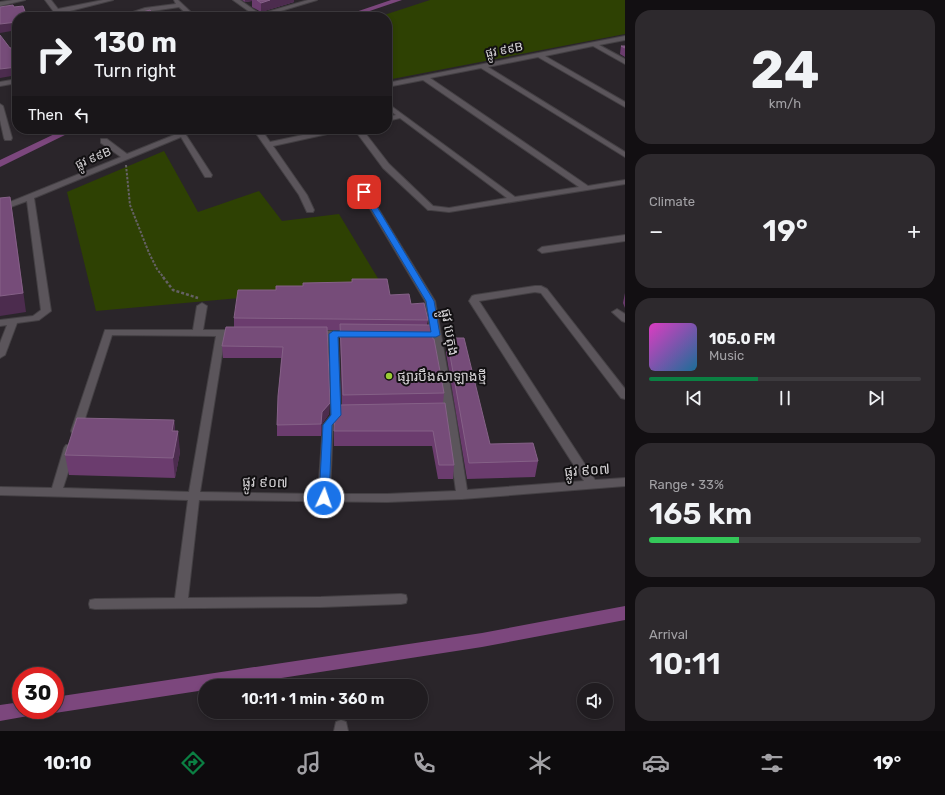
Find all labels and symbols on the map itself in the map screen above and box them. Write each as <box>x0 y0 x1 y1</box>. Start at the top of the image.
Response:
street label: ផ្លូវ ៩៩B <box>484 40 525 64</box>
street label: ផ្លូវ ៩៩B <box>73 144 114 175</box>
pin <box>347 175 381 209</box>
street label: ផ្លូវ បេតុង <box>434 307 462 358</box>
place label: ផ្សារបឹងសាឡាងថ្មី <box>397 368 487 385</box>
marker: ផ្សារបឹងសាឡាងថ្មី <box>384 371 394 381</box>
street label: ផ្លូវ ៩០៧ <box>564 460 611 484</box>
street label: ផ្លូវ ៩០៧ <box>242 474 288 495</box>
position arrow <box>303 477 345 519</box>
speed limit sign: 30 <box>12 667 64 719</box>

